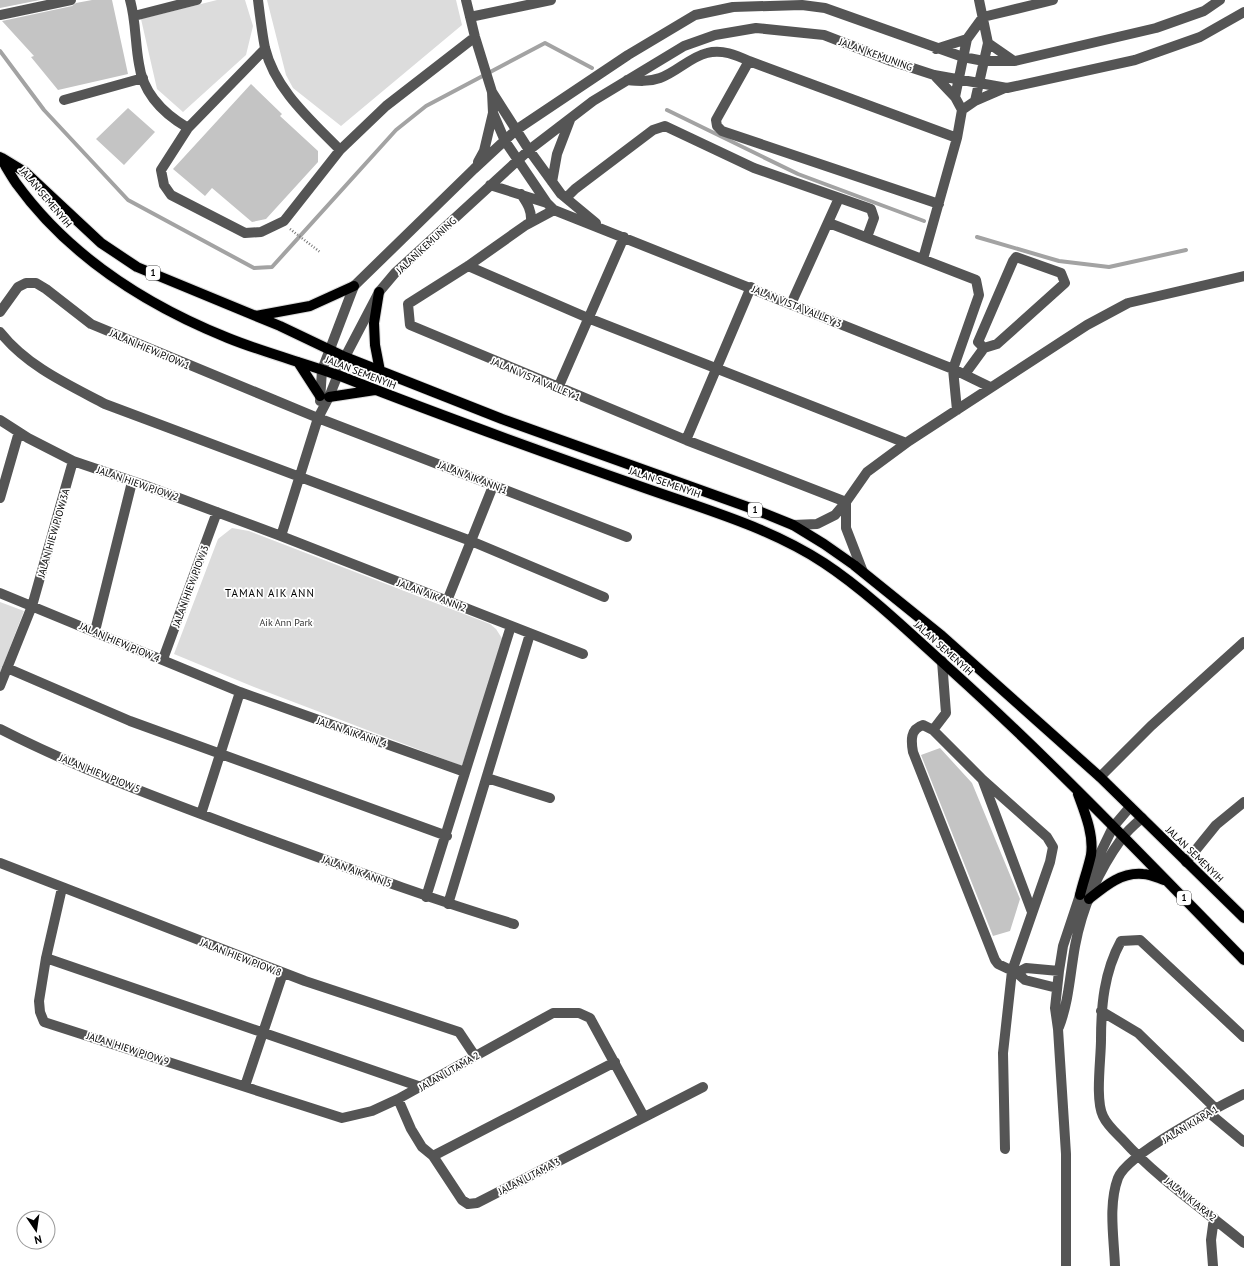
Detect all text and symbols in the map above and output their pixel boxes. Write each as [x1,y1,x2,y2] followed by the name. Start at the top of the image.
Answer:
[836,35,915,74] street label: JALAN KEMUNING
[16,164,75,230] street label: JALAN SEMENYIH
[393,214,459,277] street label: JALAN KEMUNING
[146,266,160,280] road number: 1
[749,282,844,330] street label: JALAN VISTA VALLEY 3
[107,326,192,372] street label: JALAN HIEW PIOW 1
[322,353,398,392] street label: JALAN SEMENYIH
[488,354,582,404] street label: JALAN VISTA VALLEY 1
[435,458,509,497] street label: JALAN AIK ANN 1
[94,463,181,504] street label: JALAN HIEW PIOW 2
[626,464,702,501] street label: JALAN SEMENYIH
[34,487,72,580] street label: JALAN HIEW PIOW 3A
[748,503,762,517] road number: 1
[169,543,211,630] street label: JALAN HIEW PIOW 3
[394,576,468,615] street label: JALAN AIK ANN 2
[225,586,315,600] district label: TAMAN AIK ANN
[259,616,313,629] park label: Aik Ann Park
[911,618,976,678] street label: JALAN SEMENYIH
[77,619,163,666] street label: JALAN HIEW PIOW 4
[314,714,389,751] street label: JALAN AIK ANN 4
[56,751,142,796] street label: JALAN HIEW PIOW 5
[1162,823,1226,885] street label: JALAN SEMENYIH
[319,852,393,890] street label: JALAN AIK ANN 5
[1177,891,1191,905] road number: 1
[197,936,283,979] street label: JALAN HIEW PIOW 8
[84,1029,171,1068] street label: JALAN HIEW PIOW 9
[416,1049,482,1095] street label: JALAN UTAMA 2
[1159,1103,1221,1147] street label: JALAN KIARA 1
[495,1155,562,1198] street label: JALAN UTAMA 3
[1161,1174,1219,1224] street label: JALAN KIARA 2
[16,1210,56,1250] north arrow
[33,1232,43,1247] text: N

